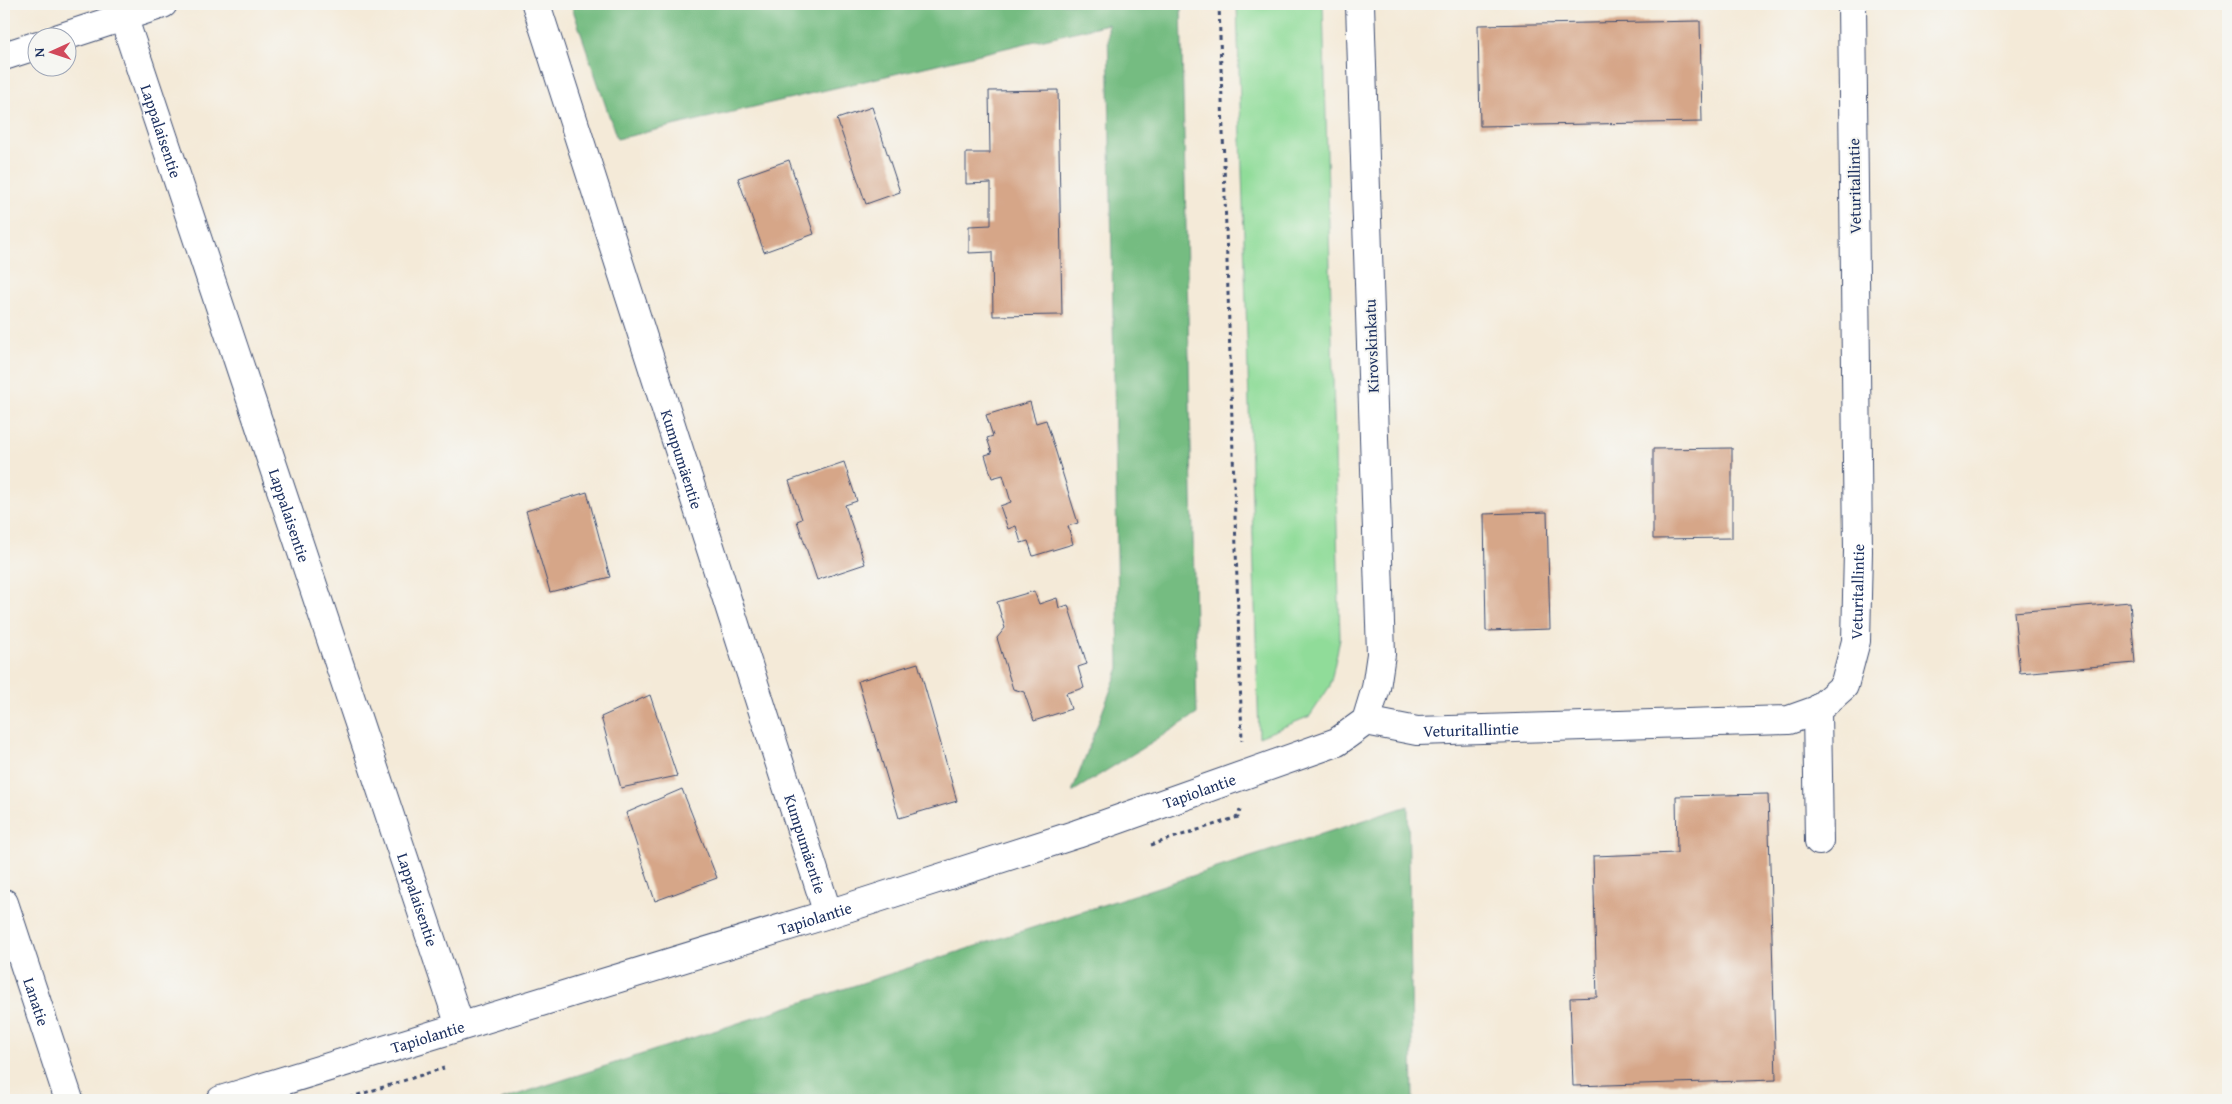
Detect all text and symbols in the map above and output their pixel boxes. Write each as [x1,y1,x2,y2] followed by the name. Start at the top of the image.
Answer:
[28,28,78,78] north arrow
[29,47,49,58] text: N
[135,81,188,181] street label: Lappalaisentie
[1841,138,1867,234] street label: Veturitallintie
[1357,298,1385,393] street label: Kirovskinkatu
[655,406,709,512] street label: Kumpumäentie
[263,465,316,565] street label: Lappalaisentie
[1844,544,1870,640] street label: Veturitallintie
[1423,716,1519,743] street label: Veturitallintie
[1159,767,1239,815] street label: Tapiolantie
[778,791,833,897] street label: Kumpumäentie
[391,850,445,949] street label: Lappalaisentie
[775,895,855,941] street label: Tapiolantie
[17,974,56,1029] street label: Lanatie
[388,1014,467,1059] street label: Tapiolantie

